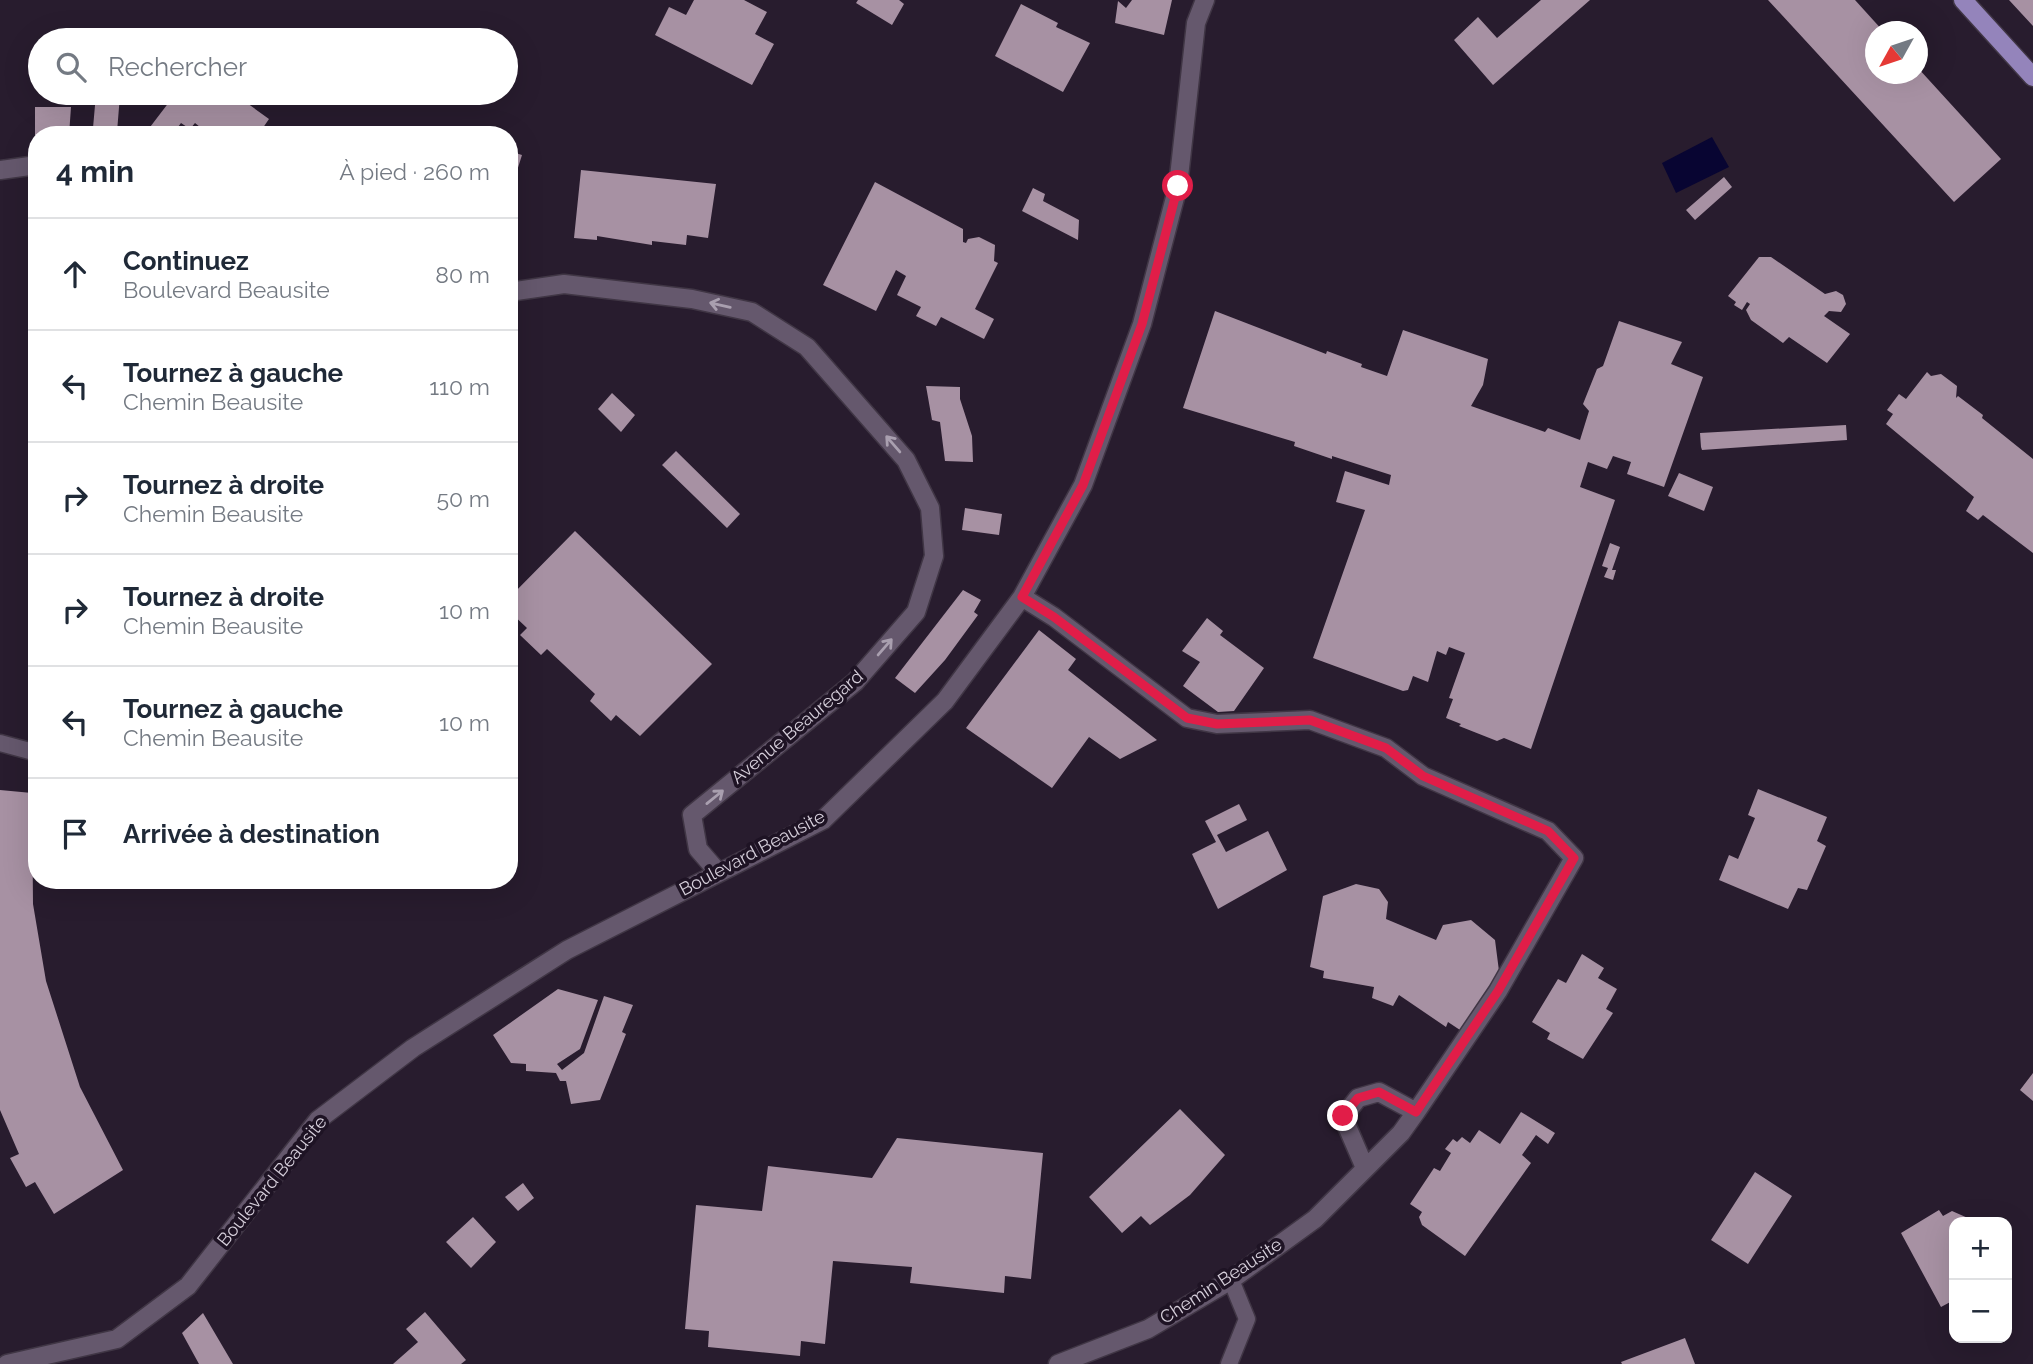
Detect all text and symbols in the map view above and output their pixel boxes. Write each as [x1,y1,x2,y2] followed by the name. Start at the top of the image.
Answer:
[1865,21,1928,84] north arrow
[28,28,518,105] search box
[52,48,90,86] icon: search
[108,52,247,82] text: Rechercher
[56,154,134,189] text: 4 min
[339,158,490,185] text: À pied · 260 m
[1162,170,1193,201] route start
[123,246,249,276] text: Continuez
[56,255,94,293] icon: ahead
[435,261,490,288] text: 80 m
[123,276,330,303] text: Boulevard Beausite
[709,298,732,311] one-way arrow
[123,358,343,388] text: Tournez à gauche
[56,367,94,405] icon: left
[429,373,490,400] text: 110 m
[123,388,303,415] text: Chemin Beausite
[885,436,901,454] one-way arrow
[123,470,324,500] text: Tournez à droite
[56,479,94,517] icon: right
[436,485,490,512] text: 50 m
[123,500,303,527] text: Chemin Beausite
[123,582,324,612] text: Tournez à droite
[56,591,94,629] icon: right
[439,597,490,624] text: 10 m
[123,612,303,639] text: Chemin Beausite
[877,638,893,656] one-way arrow
[726,665,867,788] street label: Avenue Beauregard
[123,694,343,724] text: Tournez à gauche
[56,703,94,741] icon: left
[439,709,490,736] text: 10 m
[123,724,303,751] text: Chemin Beausite
[706,789,724,804] one-way arrow
[675,805,828,900] street label: Boulevard Beausite
[56,815,94,853] icon: arrive
[123,819,380,849] text: Arrivée à destination
[1327,1100,1358,1131] route end
[213,1111,331,1250] street label: Boulevard Beausite
[1949,1217,2012,1343] map controls
[1949,1217,2012,1280] button: +
[1156,1233,1286,1328] street label: Chemin Beausite
[1949,1280,2012,1343] button: −

